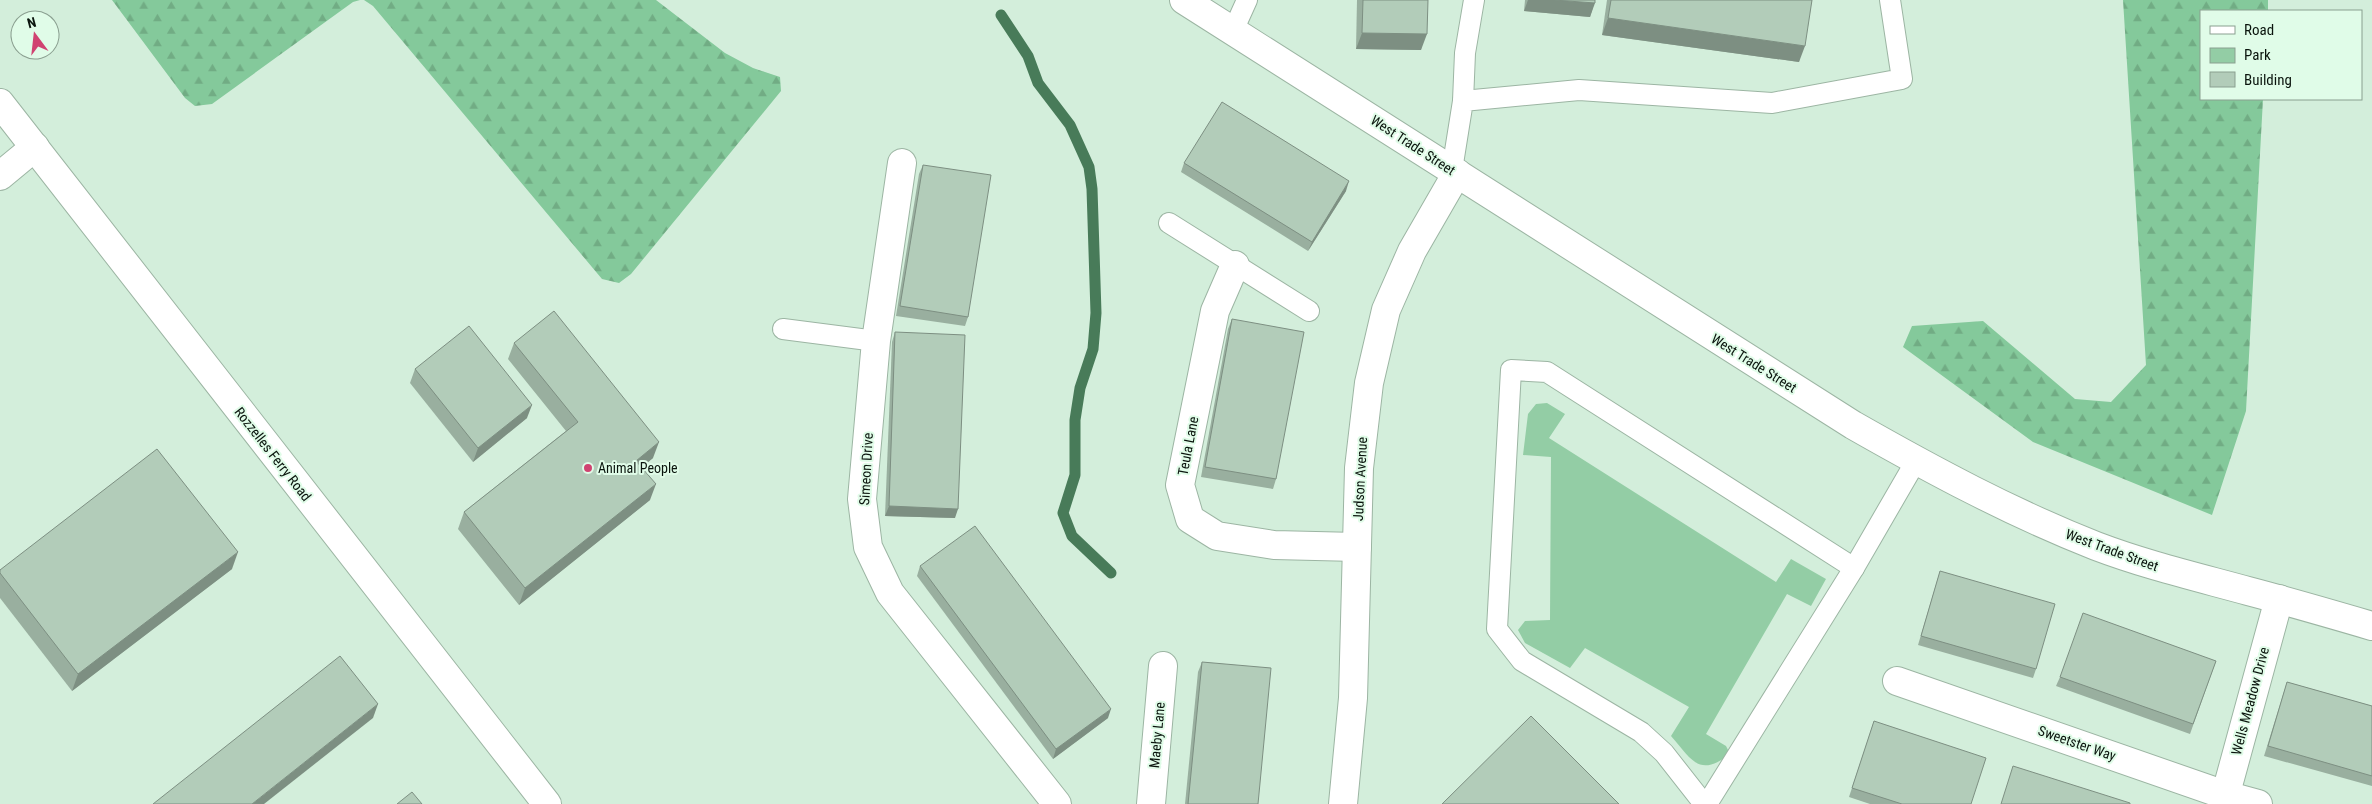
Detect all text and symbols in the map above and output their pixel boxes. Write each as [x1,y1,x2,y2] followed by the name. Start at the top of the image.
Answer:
[10,10,60,60] north arrow
[2200,10,2362,100] legend
[25,14,38,31] text: N
[2244,21,2274,39] text: Road
[2244,46,2271,64] text: Park
[2244,71,2292,89] text: Building
[1368,112,1458,178] street label: West Trade Street
[1708,330,1800,396] street label: West Trade Street
[231,404,315,504] street label: Rozzelles Ferry Road
[1174,415,1202,477] street label: Teula Lane
[856,432,876,506] street label: Simeon Drive
[1350,436,1370,521] street label: Judson Avenue
[598,460,678,476] place label: Animal People
[582,462,594,474] marker: Animal People
[2063,526,2161,574] street label: West Trade Street
[2228,645,2272,757] street label: Wells Meadow Drive
[1146,701,1168,769] street label: Maeby Lane
[2036,722,2118,764] street label: Sweetster Way

